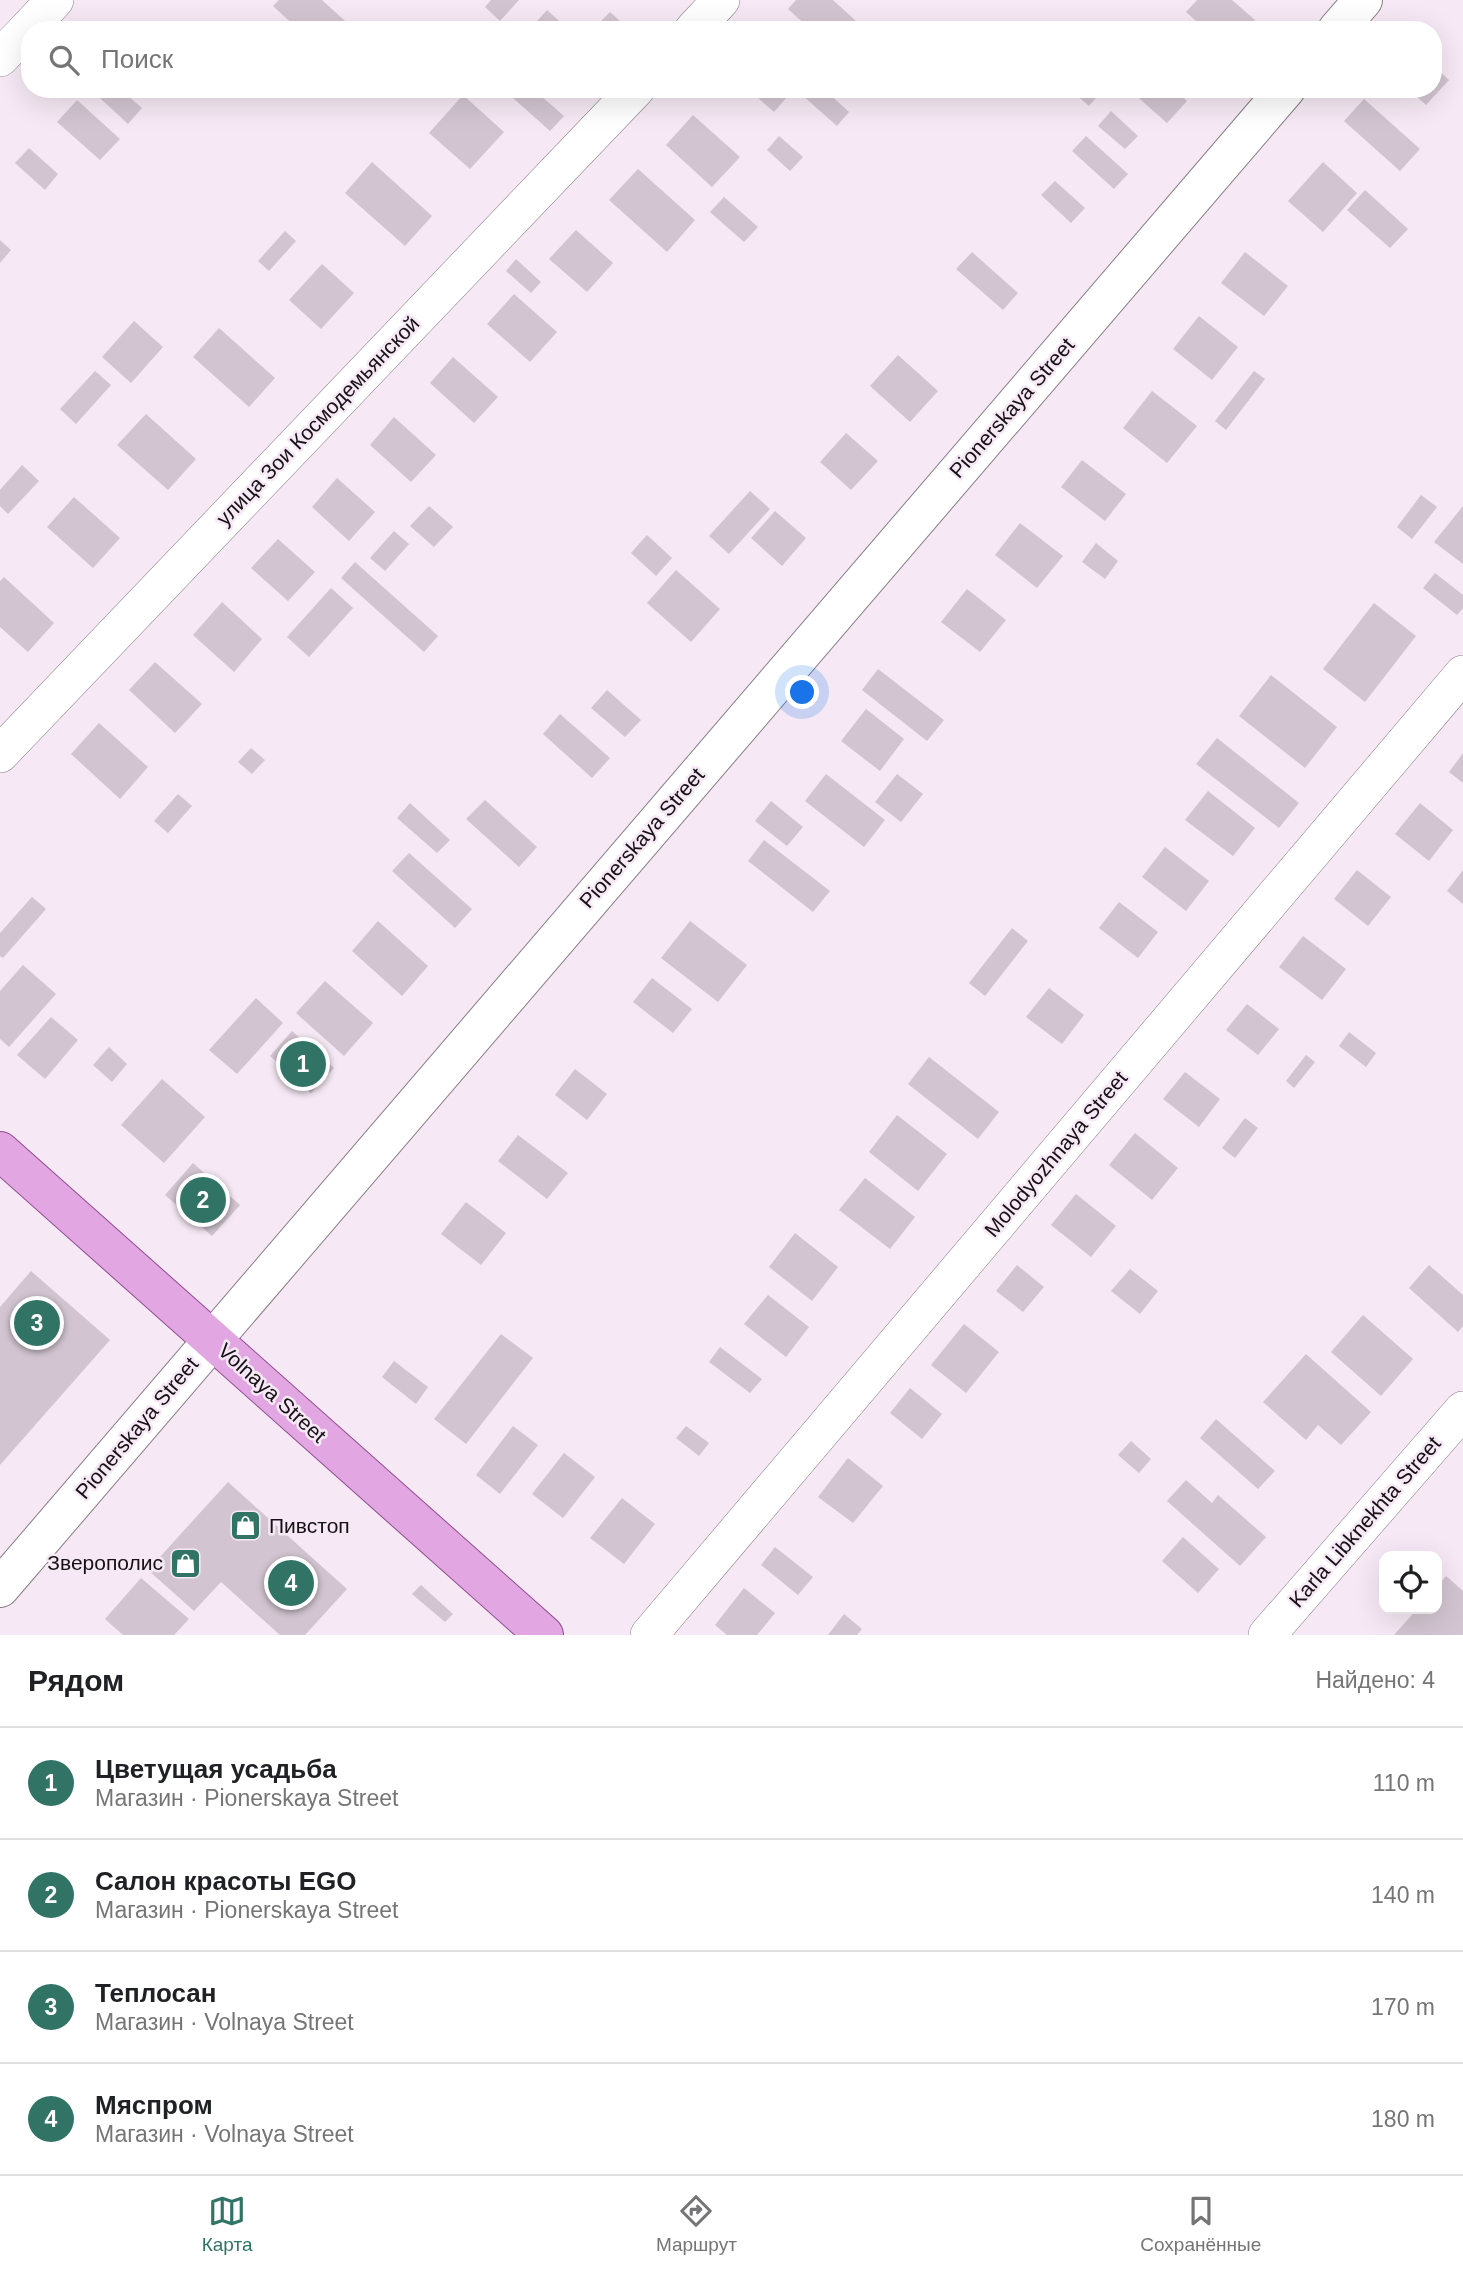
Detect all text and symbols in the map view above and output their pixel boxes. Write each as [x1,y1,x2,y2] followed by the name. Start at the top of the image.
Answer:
[21,21,1442,98] search box
[45,41,83,79] icon: search
[101,44,173,74] text: Поиск
[212,312,424,530] street label: улица Зои Космодемьянской
[945,333,1079,482] street label: Pionerskaya Street
[785,675,819,709] your location
[575,763,709,912] street label: Pionerskaya Street
[280,1038,326,1090] pin: 1
[980,1066,1132,1241] street label: Molodyozhnaya Street
[180,1174,226,1226] pin: 2
[14,1297,60,1349] pin: 3
[214,1338,331,1447] street label: Volnaya Street
[71,1352,203,1503] street label: Pionerskaya Street
[1284,1432,1445,1612] street label: Karla Libknekhta Street
[229,1509,263,1543] shop icon: Пивстоп
[269,1514,350,1537] place label: Пивстоп
[169,1546,203,1580] shop icon: Зверополис
[47,1551,163,1574] place label: Зверополис
[1379,1551,1442,1614] map controls
[1379,1551,1442,1614] button: locate
[268,1557,314,1609] pin: 4
[28,1664,124,1697] text: Рядом
[1315,1667,1435,1693] text: Найдено: 4
[95,1754,337,1784] text: Цветущая усадьба
[45,1770,57,1796] text: 1
[1373,1770,1435,1796] text: 110 m
[95,1785,398,1811] text: Магазин · Pionerskaya Street
[95,1866,357,1896] text: Салон красоты EGO
[45,1882,57,1908] text: 2
[1371,1882,1435,1908] text: 140 m
[95,1897,398,1923] text: Магазин · Pionerskaya Street
[95,1978,216,2008] text: Теплосан
[45,1994,57,2020] text: 3
[1371,1994,1435,2020] text: 170 m
[95,2009,354,2035] text: Магазин · Volnaya Street
[95,2090,213,2120] text: Мяспром
[45,2106,57,2132] text: 4
[1371,2106,1435,2132] text: 180 m
[95,2121,354,2147] text: Магазин · Volnaya Street
[202,2192,253,2256] tab: Карта
[656,2192,737,2256] tab: Маршрут
[1140,2192,1261,2256] tab: Сохранённые

